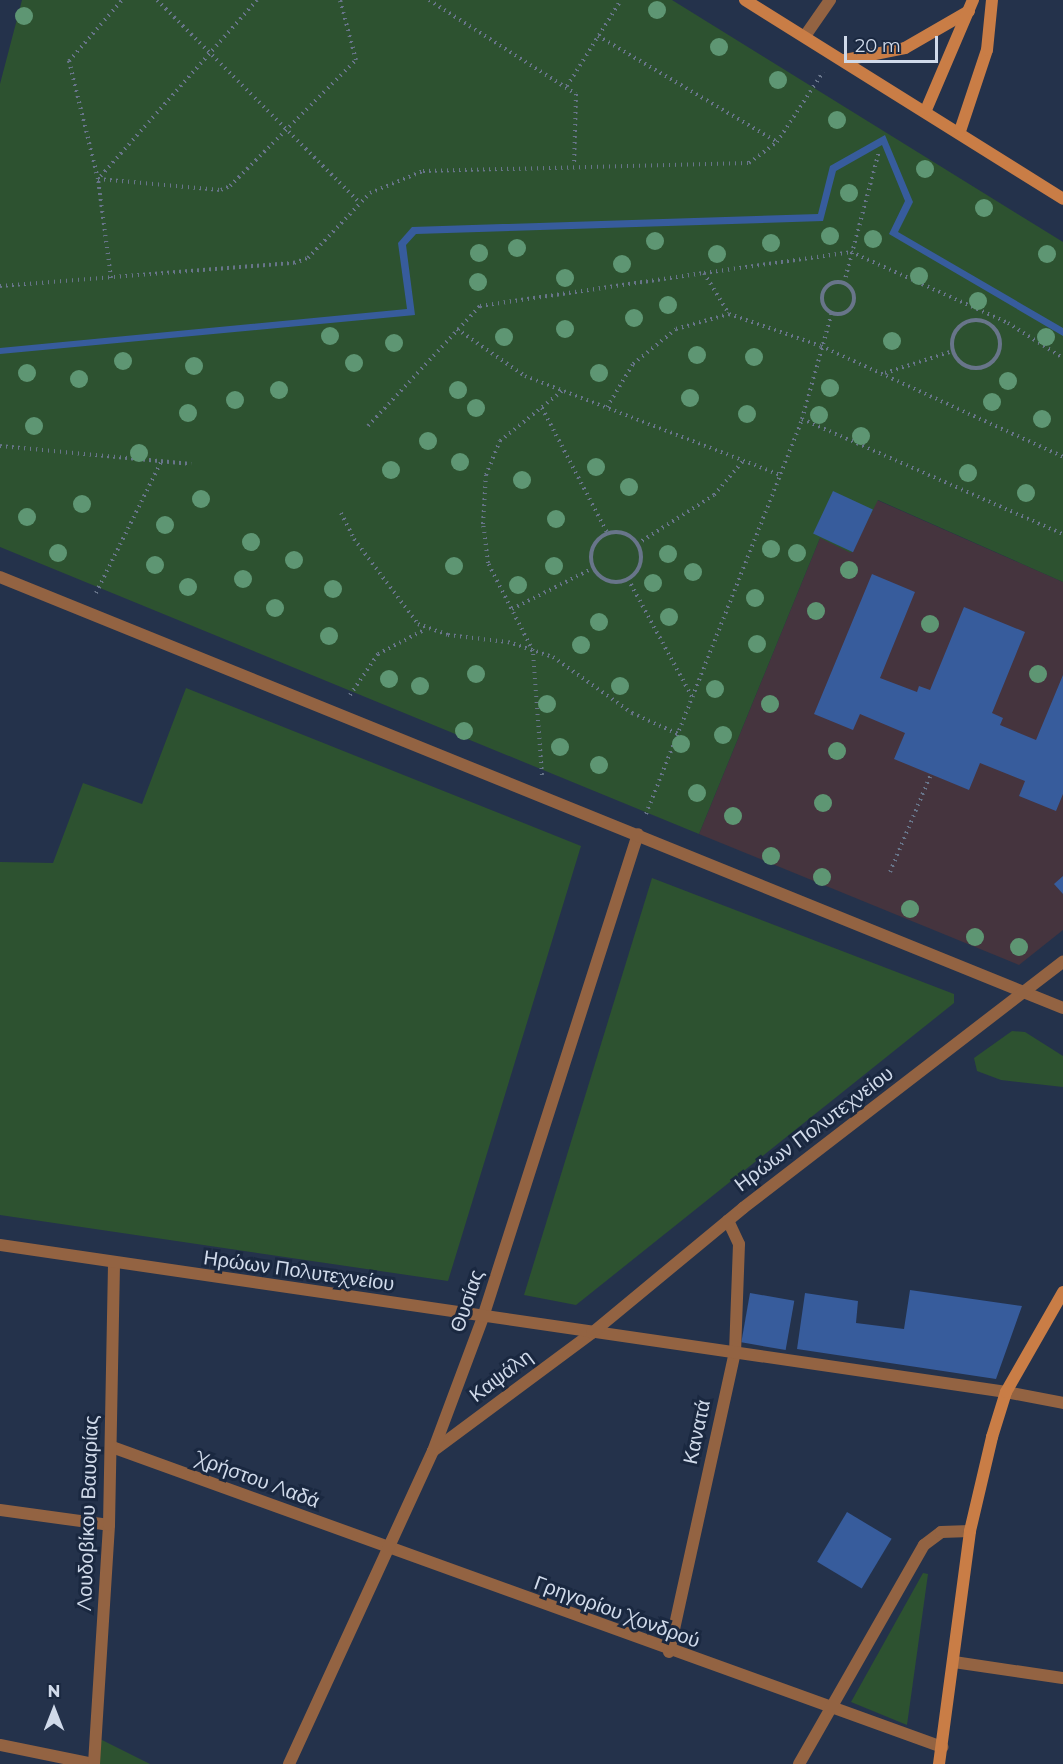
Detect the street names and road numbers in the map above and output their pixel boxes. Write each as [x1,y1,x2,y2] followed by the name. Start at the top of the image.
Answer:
[730,1061,898,1197] street label: Ηρώων Πολυτεχνείου
[202,1246,396,1296] street label: Ηρώων Πολυτεχνείου
[445,1267,489,1335] street label: Θυσίας
[465,1345,537,1407] street label: Καψάλη
[678,1398,716,1466] street label: Κανατά
[73,1415,103,1611] street label: Λουδοβίκου Βαυαρίας
[193,1447,323,1513] street label: Χρήστου Λαδά
[531,1571,703,1653] street label: Γρηγορίου Χονδρού

